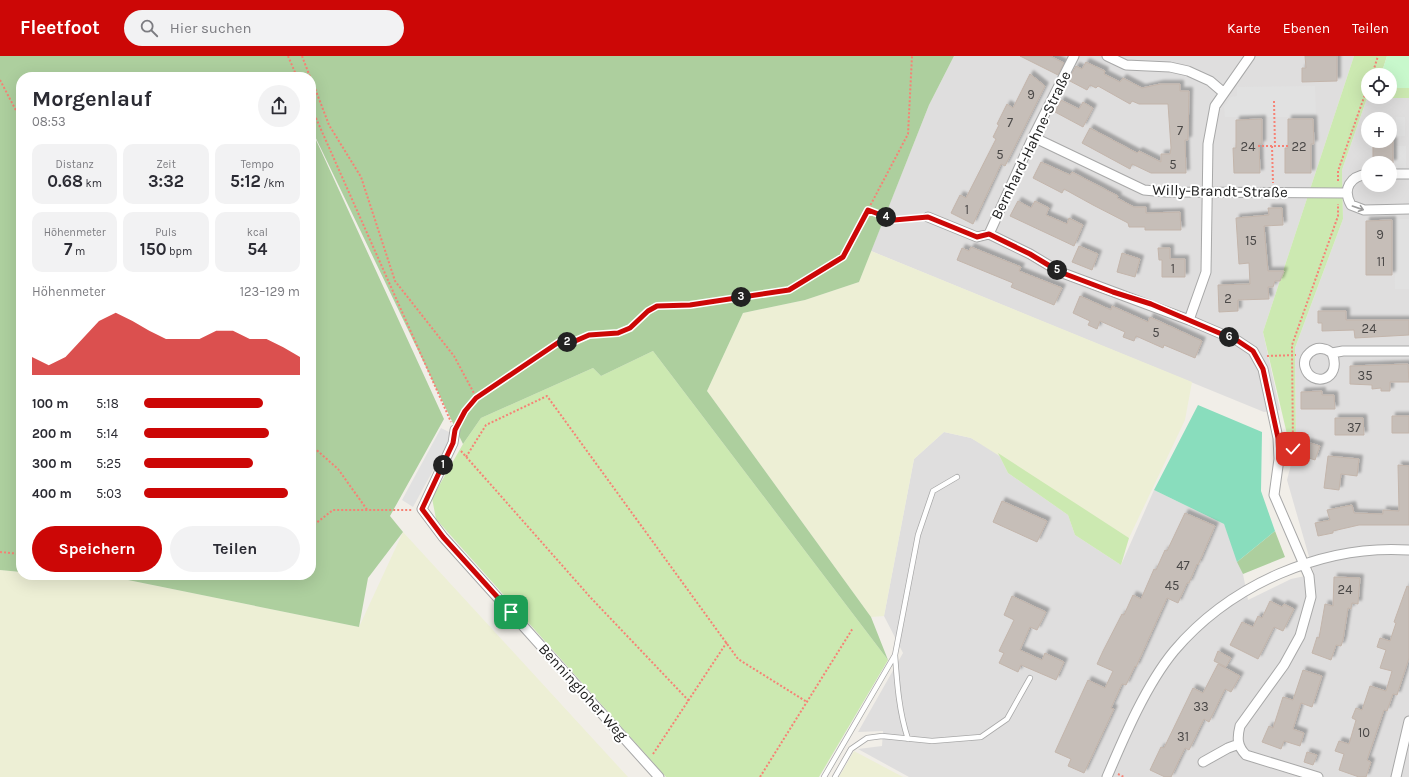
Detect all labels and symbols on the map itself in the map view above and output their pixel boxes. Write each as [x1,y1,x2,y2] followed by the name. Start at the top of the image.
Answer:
[987,68,1075,222] street label: Bernhard-Hahne-Straße
[1027,87,1035,102] house number: 9
[1007,115,1013,130] house number: 7
[1177,123,1183,138] house number: 7
[1241,139,1255,154] house number: 24
[1291,139,1307,154] house number: 22
[996,147,1004,162] house number: 5
[1169,157,1177,172] house number: 5
[1152,181,1288,201] street label: Willy-Brandt-Straße
[965,202,969,217] house number: 1
[1352,204,1364,212] one-way arrow
[876,207,896,227] pin: 4
[1376,227,1384,242] house number: 9
[1245,233,1257,248] house number: 15
[1377,254,1385,269] house number: 11
[1047,260,1067,280] pin: 5
[1171,261,1175,276] house number: 1
[731,287,751,307] pin: 3
[1224,291,1232,306] house number: 2
[1362,321,1376,336] house number: 24
[1152,325,1160,340] house number: 5
[1219,327,1239,347] pin: 6
[557,332,577,352] pin: 2
[1357,368,1373,383] house number: 35
[1347,420,1361,435] house number: 37
[1276,432,1310,466] pin
[433,455,453,475] pin: 1
[1176,558,1190,573] house number: 47
[1165,578,1179,593] house number: 45
[1338,582,1352,597] house number: 24
[494,595,528,629] pin
[535,640,632,745] street label: Benningloher Weg
[1193,699,1209,714] house number: 33
[1358,725,1370,740] house number: 10
[1177,729,1189,744] house number: 31

